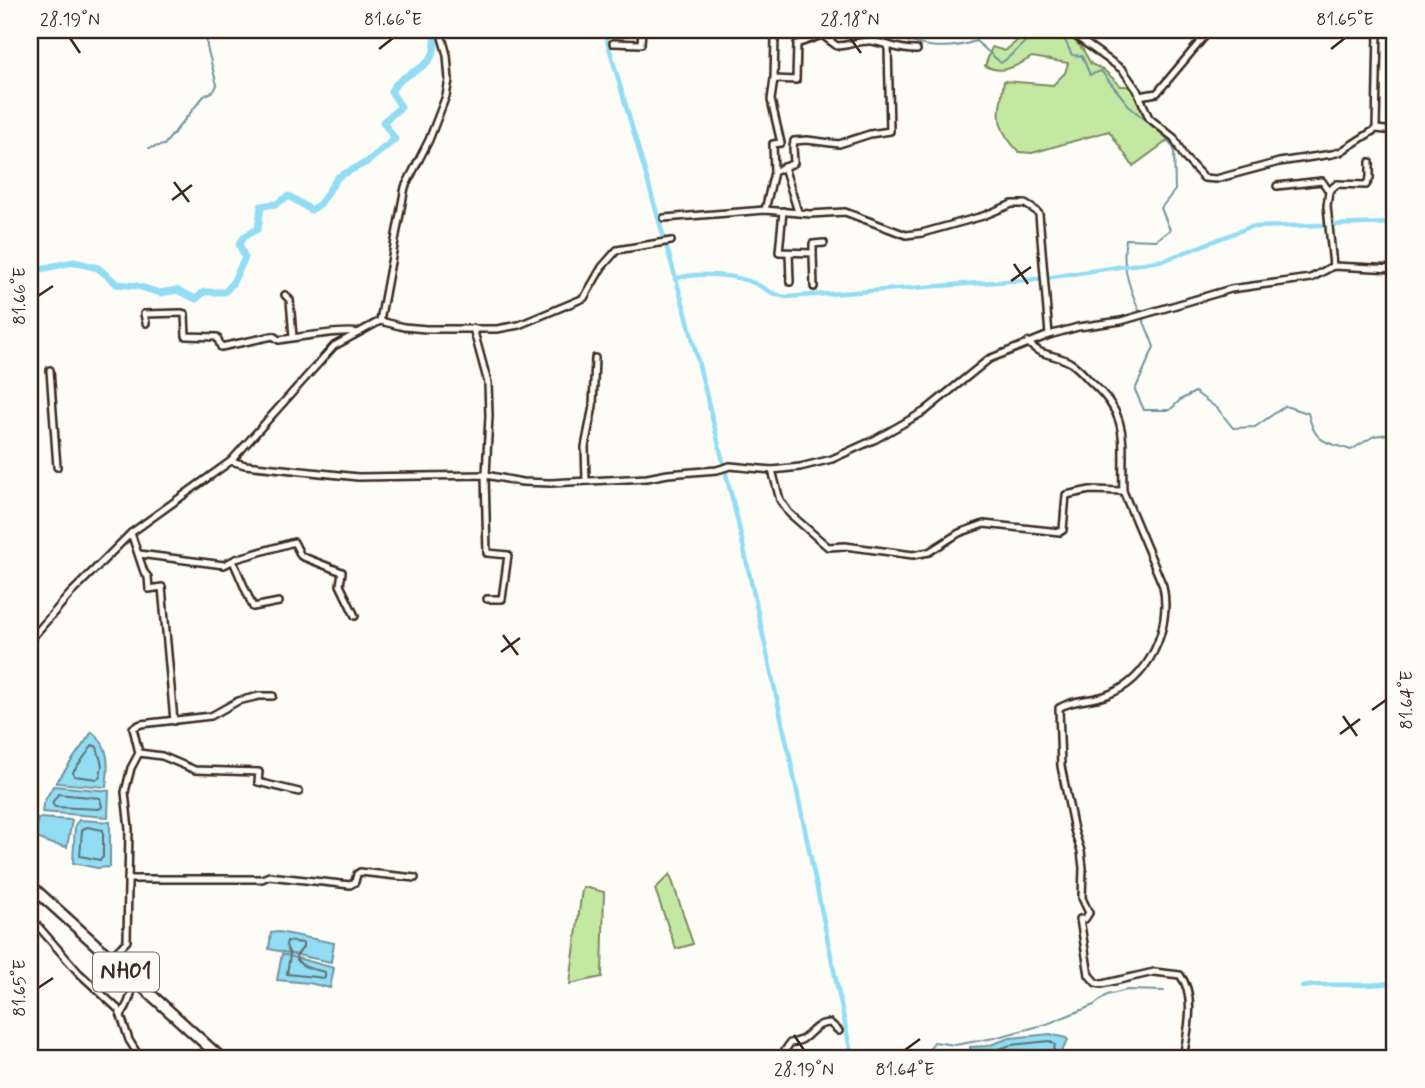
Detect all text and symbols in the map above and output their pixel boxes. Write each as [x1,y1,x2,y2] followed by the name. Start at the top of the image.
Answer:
[40,8,100,32] text: 28.19°N
[364,8,422,32] text: 81.66°E
[821,8,879,32] text: 28.18°N
[1316,8,1374,32] text: 81.65°E
[8,267,32,325] text: 81.66°E
[1395,671,1419,729] text: 81.64°E
[93,953,159,992] road number: NH01
[8,959,32,1017] text: 81.65°E
[774,1058,834,1082] text: 28.19°N
[876,1058,934,1082] text: 81.64°E

